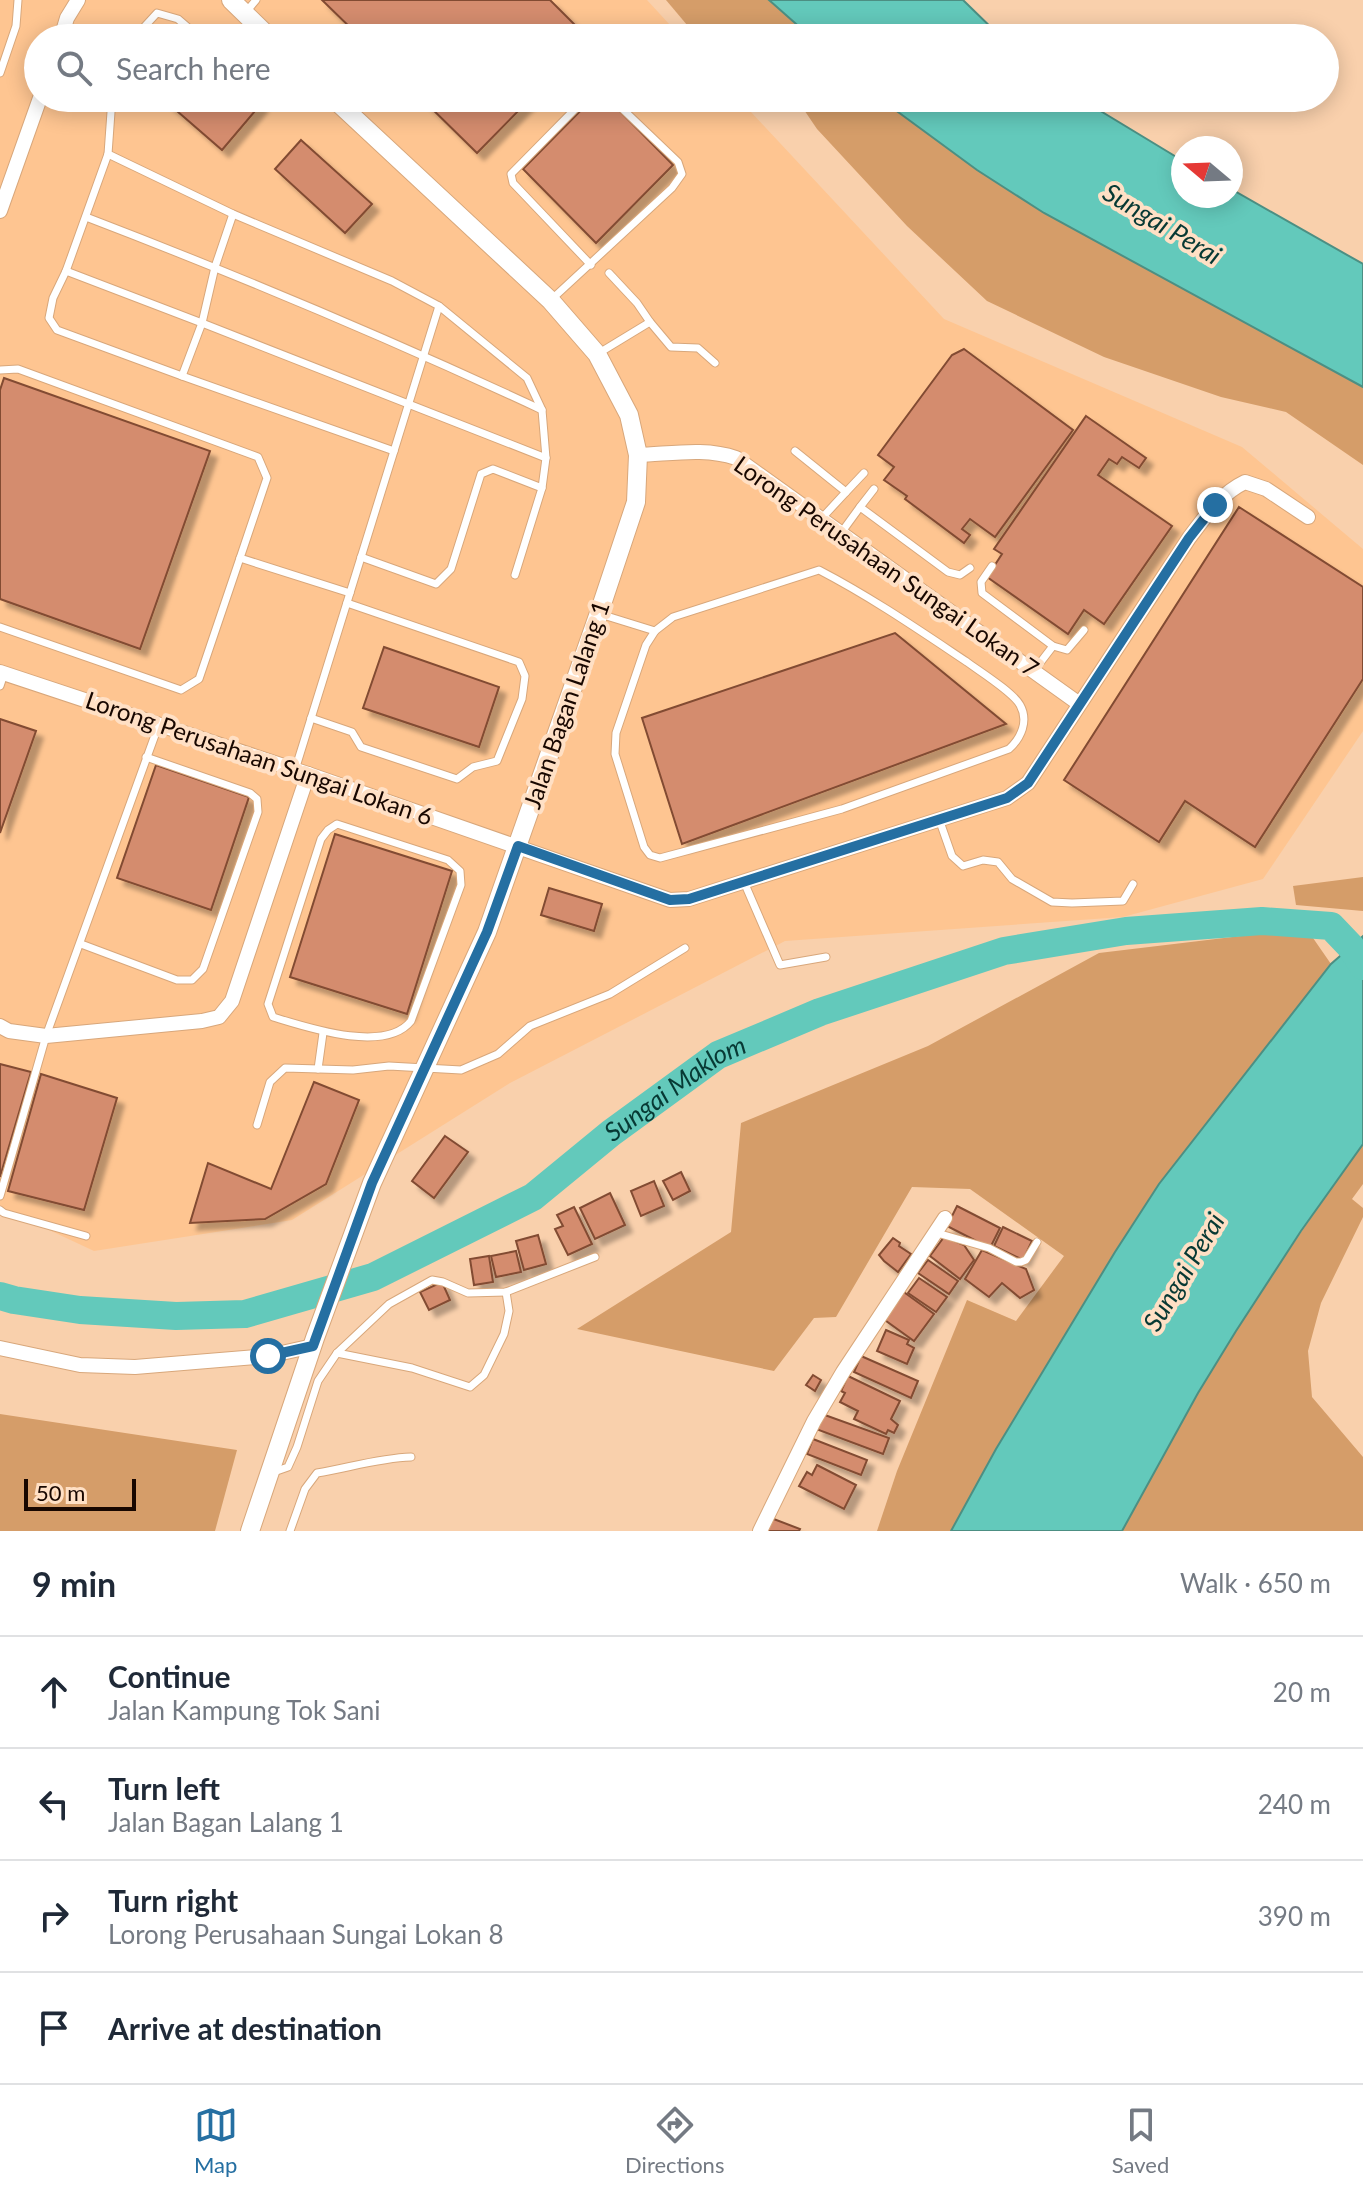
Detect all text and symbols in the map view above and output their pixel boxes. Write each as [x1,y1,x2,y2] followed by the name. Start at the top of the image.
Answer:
[24,24,1339,112] search box
[52,46,96,90] icon: search
[116,50,271,86] text: Search here
[1171,136,1243,208] north arrow
[1098,175,1227,271] water label: Sungai Perai
[729,449,1045,682] street label: Lorong Perusahaan Sungai Lokan 7
[1197,487,1233,523] route end
[516,597,615,812] street label: Jalan Bagan Lalang 1
[82,684,437,831] street label: Lorong Perusahaan Sungai Lokan 6
[597,1028,750,1148] water label: Sungai Maklom
[1135,1207,1231,1336] water label: Sungai Perai
[250,1338,286,1374] route start
[24,1475,136,1511] scale bar
[36,1479,85,1506] text: 50 m
[32,1563,116,1604] text: 9 min
[1180,1567,1331,1599] text: Walk · 650 m
[108,1658,231,1694] text: Continue
[32,1670,76,1714] icon: ahead
[1273,1676,1331,1708] text: 20 m
[108,1694,380,1726] text: Jalan Kampung Tok Sani
[108,1770,220,1806] text: Turn left
[32,1782,76,1826] icon: left
[1258,1788,1331,1820] text: 240 m
[108,1806,344,1838] text: Jalan Bagan Lalang 1
[108,1882,238,1918] text: Turn right
[32,1894,76,1938] icon: right
[1258,1900,1331,1932] text: 390 m
[108,1918,504,1950] text: Lorong Perusahaan Sungai Lokan 8
[32,2006,76,2050] icon: arrive
[108,2010,382,2046] text: Arrive at destination
[194,2103,238,2178] tab: Map
[625,2103,724,2178] tab: Directions
[1112,2103,1169,2178] tab: Saved

